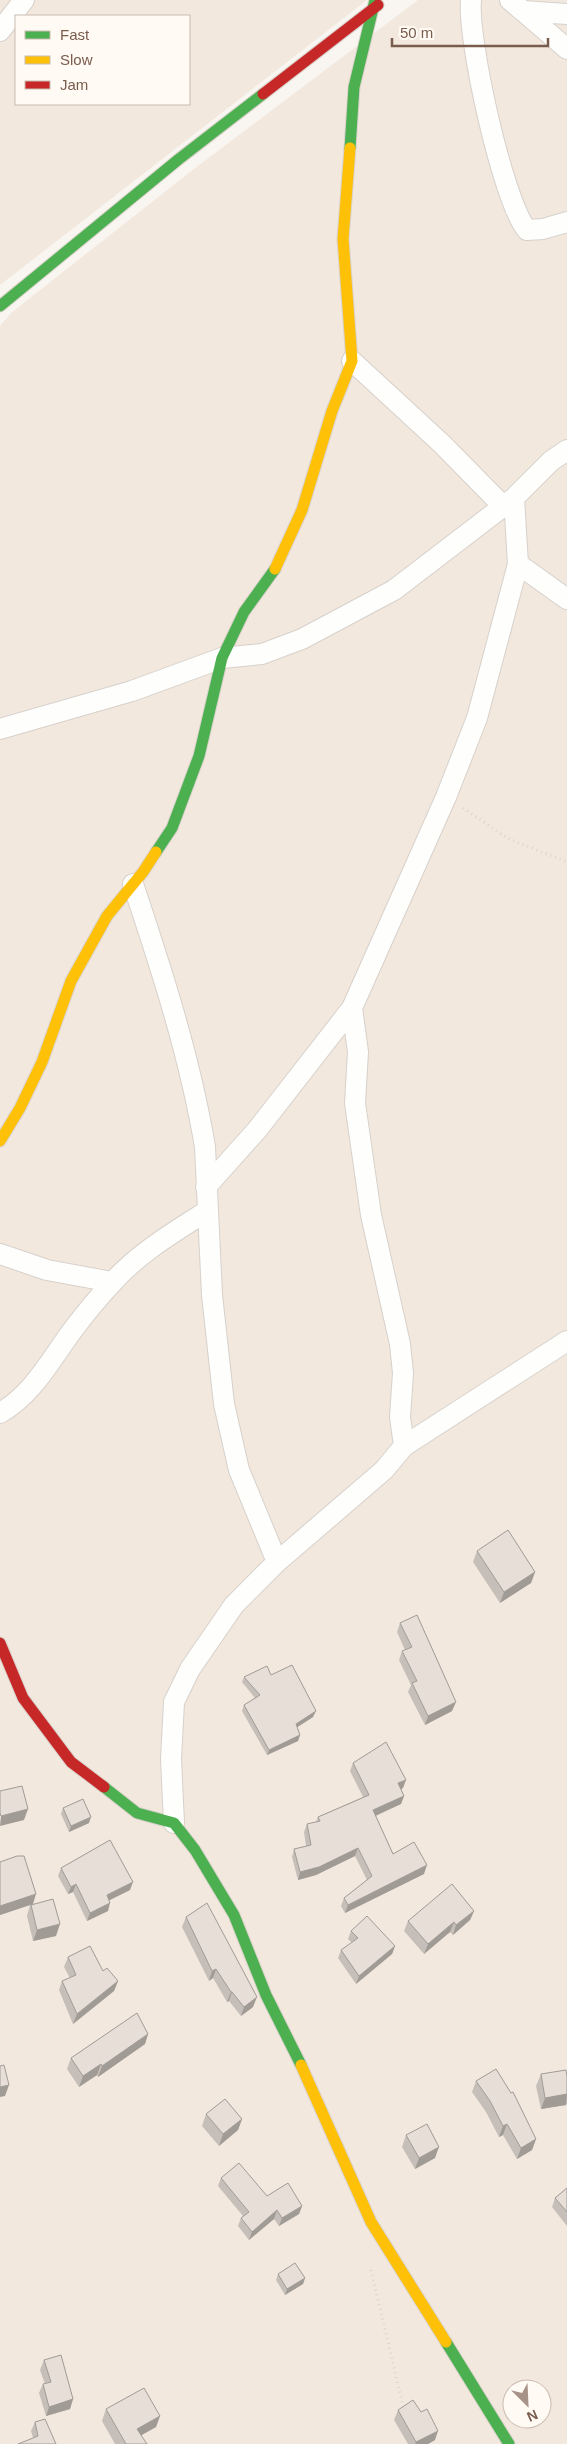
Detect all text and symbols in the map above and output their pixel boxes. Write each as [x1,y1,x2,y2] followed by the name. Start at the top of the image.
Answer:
[15,15,190,105] legend
[392,15,548,47] scale bar
[400,24,433,41] text: 50 m
[60,26,90,43] text: Fast
[60,51,93,68] text: Slow
[60,76,88,93] text: Jam
[502,2379,552,2429] north arrow
[524,2407,540,2425] text: N

